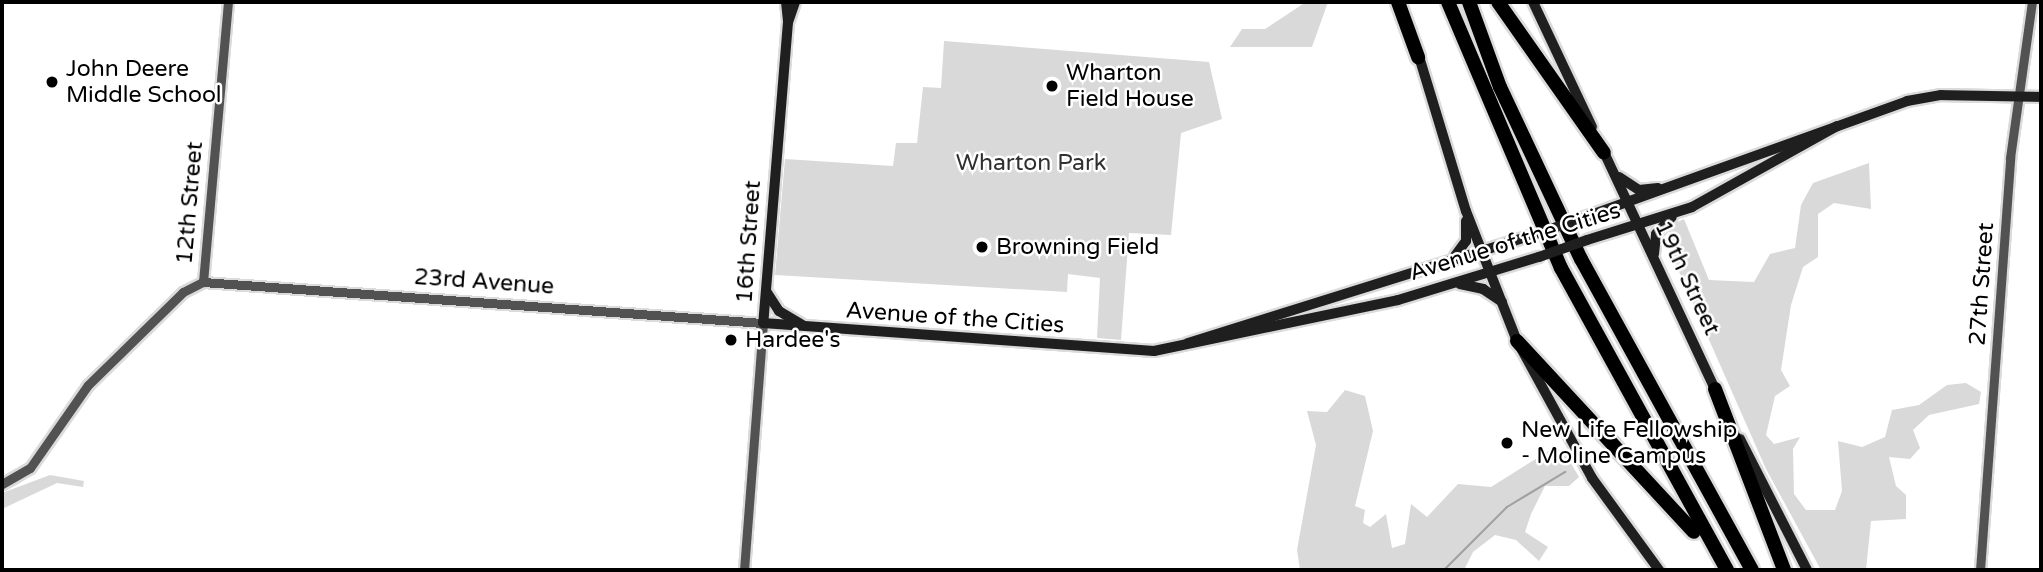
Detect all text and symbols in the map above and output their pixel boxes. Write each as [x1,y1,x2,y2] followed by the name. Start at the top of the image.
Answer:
[66,55,222,109] place label: John Deere Middle School
[1066,59,1194,113] place label: Wharton Field House
[44,74,60,90] marker: John Deere Middle School
[1044,78,1060,94] marker: Wharton Field House
[171,140,209,266] street label: 12th Street
[956,149,1106,177] park label: Wharton Park
[731,179,767,305] street label: 16th Street
[1406,197,1624,287] street label: Avenue of the Cities
[1648,216,1726,340] street label: 19th Street
[1964,221,2000,347] street label: 27th Street
[996,233,1159,261] place label: Browning Field
[974,239,990,255] marker: Browning Field
[413,263,555,301] street label: 23rd Avenue
[845,297,1065,339] street label: Avenue of the Cities
[745,326,840,354] place label: Hardee's
[723,332,739,348] marker: Hardee's
[1521,416,1737,470] place label: New Life Fellowship - Moline Campus
[1499,435,1515,451] marker: New Life Fellowship - Moline Campus

